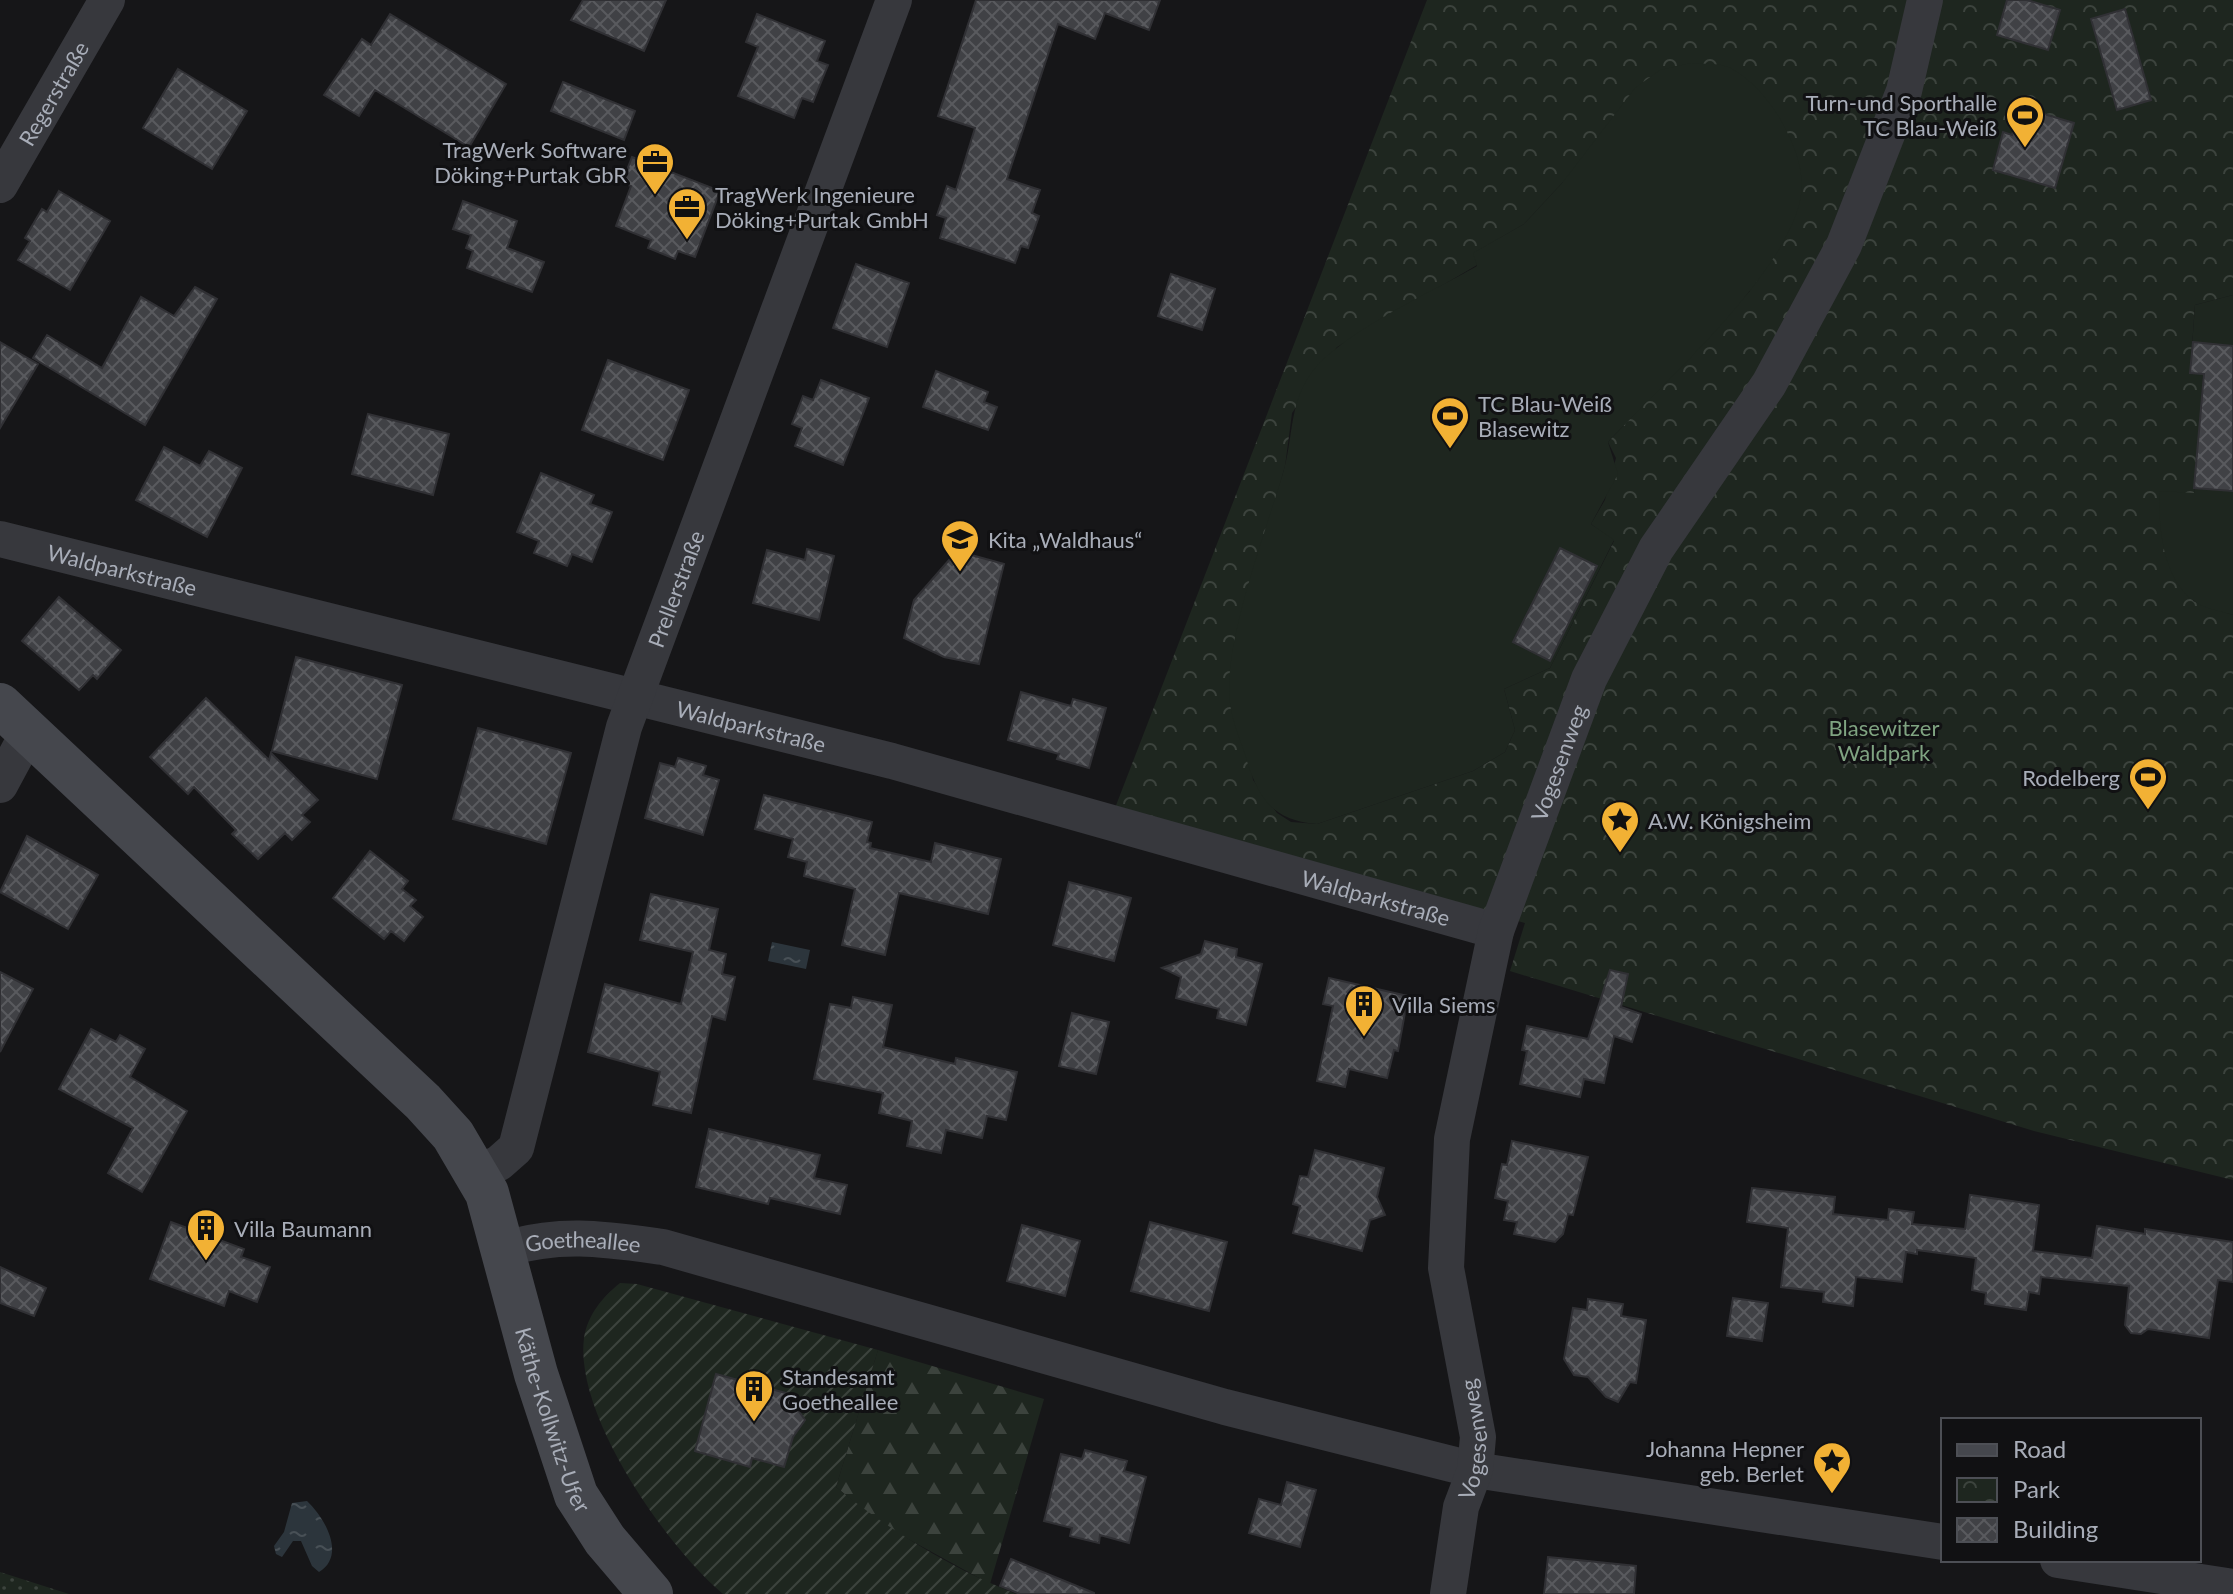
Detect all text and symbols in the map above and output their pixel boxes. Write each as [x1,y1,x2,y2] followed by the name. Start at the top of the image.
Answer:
[12,36,94,150] street label: Regerstraße
[1805,89,1997,141] place label: Turn-und Sporthalle TC Blau-Weiß
[2004,94,2046,149] sports icon: Turn-und Sporthalle TC Blau-Weiß
[434,136,627,188] place label: TragWerk Software Döking+Purtak GbR
[634,141,676,196] office icon: TragWerk Software Döking+Purtak GbR
[715,181,929,233] place label: TragWerk Ingenieure Döking+Purtak GmbH
[666,186,708,241] office icon: TragWerk Ingenieure Döking+Purtak GmbH
[1478,390,1612,442] place label: TC Blau-Weiß Blasewitz
[1429,395,1471,450] sports icon: TC Blau-Weiß Blasewitz
[939,518,981,573] school or university icon: Kita „Waldhaus“
[988,526,1142,553] place label: Kita „Waldhaus“
[641,527,709,651] street label: Prellerstraße
[45,538,200,601] street label: Waldparkstraße
[674,694,829,758] street label: Waldparkstraße
[1524,701,1592,824] street label: Vogesenweg
[1829,714,1939,766] park label: Blasewitzer Waldpark
[2127,756,2169,811] sports icon: Rodelberg
[2022,764,2120,791] place label: Rodelberg
[1599,799,1641,854] place icon: A.W. Königsheim
[1648,807,1811,834] place label: A.W. Königsheim
[1299,863,1453,931] street label: Waldparkstraße
[1343,983,1385,1038] building icon: Villa Siems
[1392,991,1495,1018] place label: Villa Siems
[185,1207,227,1262] building icon: Villa Baumann
[234,1215,372,1242] place label: Villa Baumann
[523,1225,643,1257] street label: Goetheallee
[510,1324,597,1517] street label: Käthe-Kollwitz-Ufer
[782,1363,898,1415] place label: Standesamt Goetheallee
[733,1368,775,1423] building icon: Standesamt Goetheallee
[1452,1377,1492,1503] street label: Vogesenweg
[1941,1418,2201,1562] legend
[2013,1434,2066,1463] text: Road
[1646,1435,1804,1487] place label: Johanna Hepner geb. Berlet
[1811,1440,1853,1495] place icon: Johanna Hepner geb. Berlet
[2013,1474,2061,1503] text: Park
[2013,1514,2098,1543] text: Building

